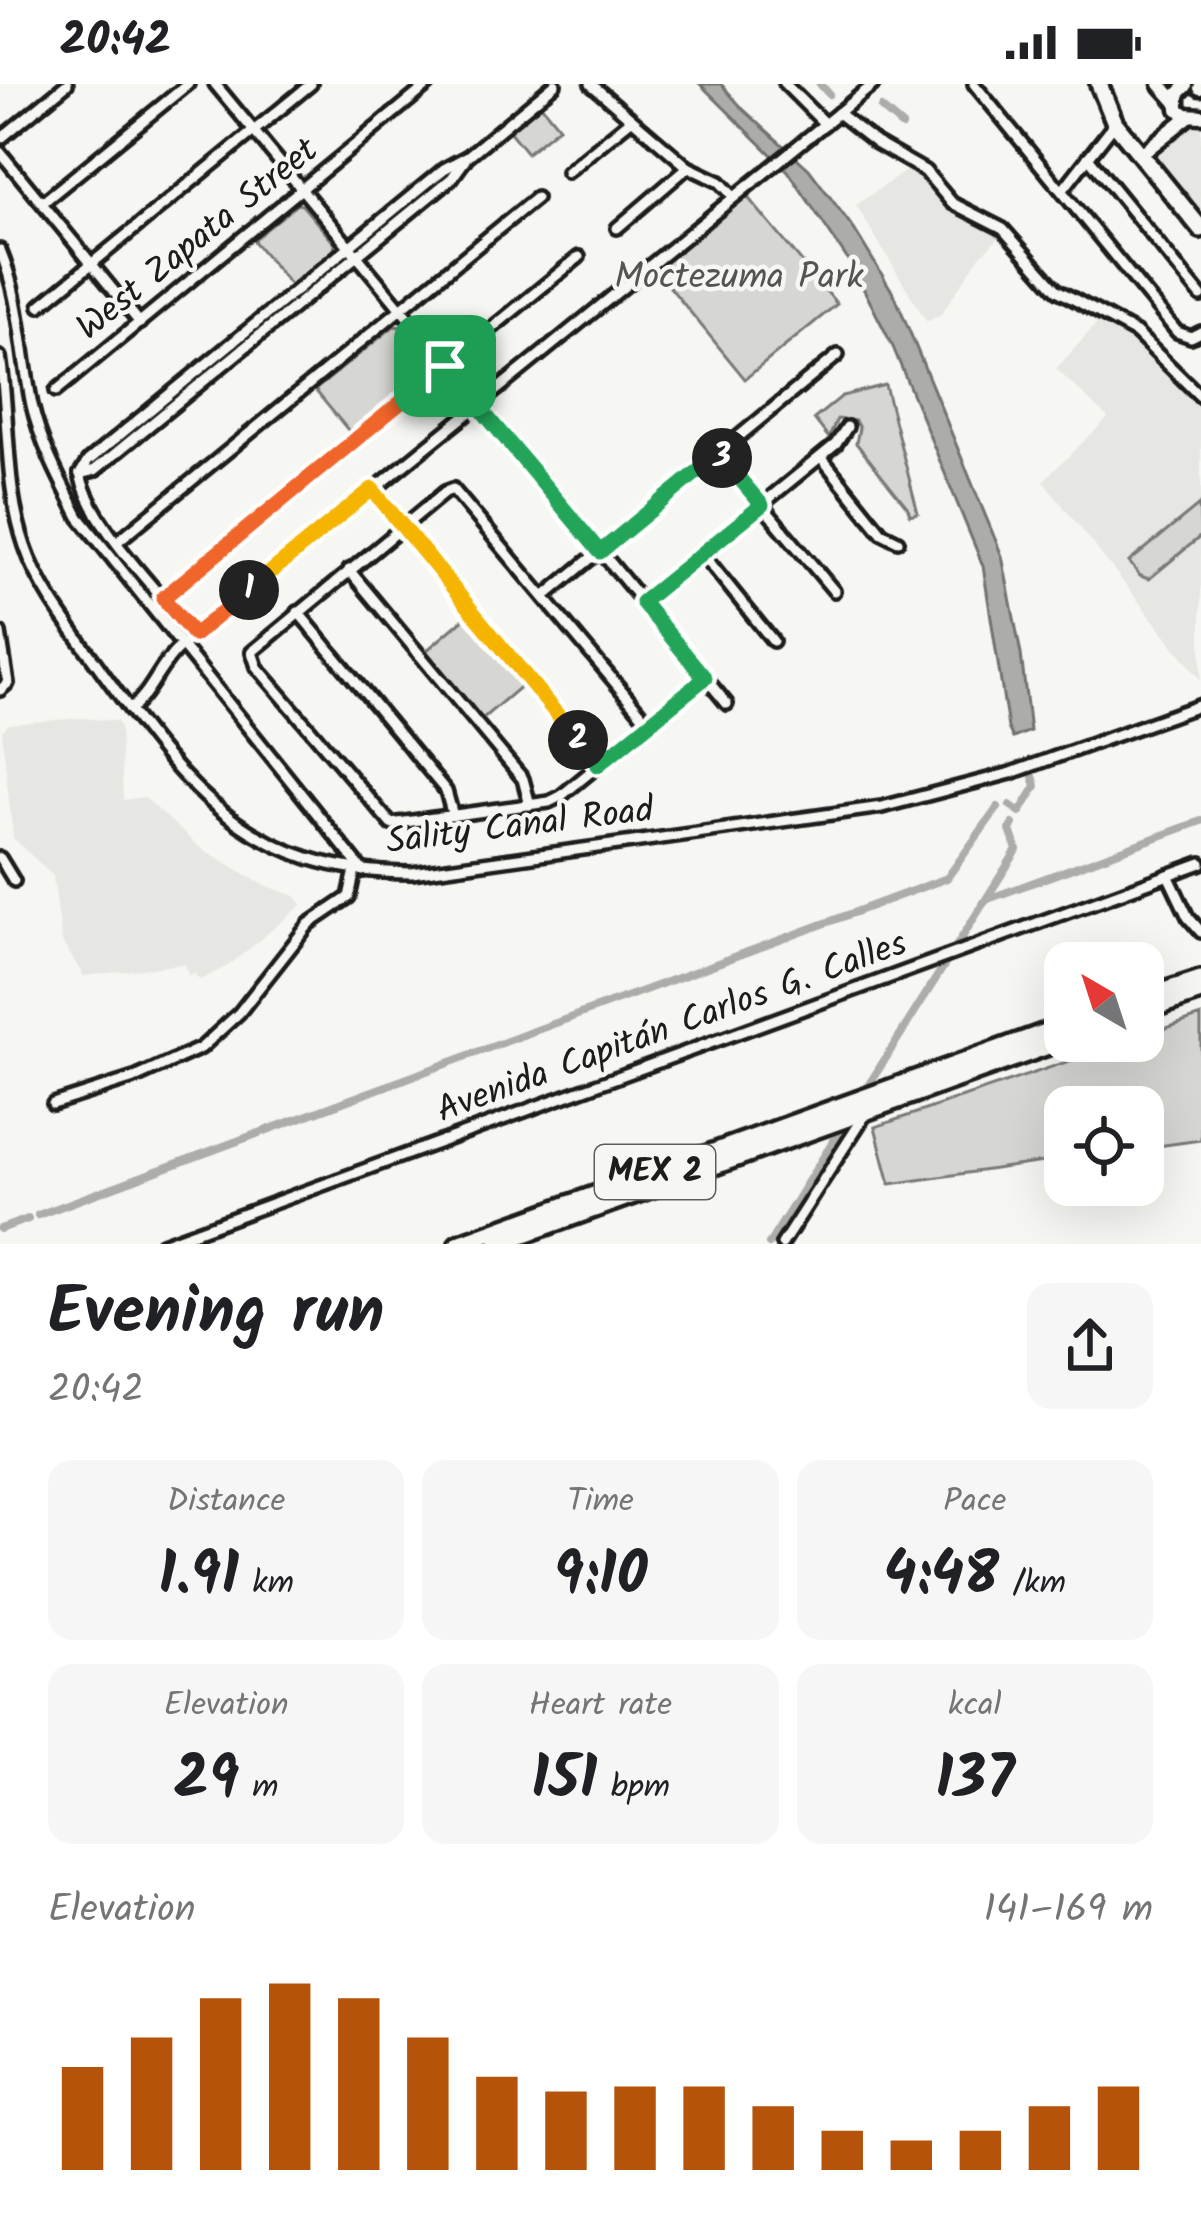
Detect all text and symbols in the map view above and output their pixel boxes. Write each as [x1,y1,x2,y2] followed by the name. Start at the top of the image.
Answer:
[60,6,171,78] text: 20:42
[64,123,333,356] street label: West Zapata Street
[614,250,865,307] park label: Moctezuma Park
[394,315,496,417] pin
[412,333,478,399] icon: arrive
[692,428,752,488] pin: 3
[713,431,731,484] text: 3
[219,560,279,620] pin: 1
[244,563,254,616] text: 1
[548,710,608,770] pin: 2
[568,713,588,766] text: 2
[383,782,658,872] street label: Sality Canal Road
[429,916,915,1140] street label: Avenida Capitán Carlos G. Calles
[1044,942,1164,1062] north arrow
[1044,942,1164,1206] map controls
[1044,1086,1164,1206] button: locate
[595,1145,715,1199] road number: MEX 2
[48,1262,384,1367] text: Evening run
[1027,1283,1153,1409] button: share
[48,1360,144,1422] text: 20:42
[167,1476,285,1529] text: Distance
[567,1476,634,1529] text: Time
[943,1476,1006,1529] text: Pace
[158,1529,239,1625] text: 1.91
[553,1529,648,1625] text: 9:10
[884,1529,999,1625] text: 4:48
[239,1558,294,1611] text: km
[999,1558,1066,1611] text: /km
[164,1680,289,1733] text: Elevation
[529,1680,672,1733] text: Heart rate
[948,1680,1002,1733] text: kcal
[174,1733,239,1829] text: 29
[531,1733,597,1829] text: 151
[935,1733,1014,1829] text: 137
[239,1762,279,1815] text: m
[597,1762,670,1815] text: bpm
[48,1880,196,1942] text: Elevation
[984,1880,1153,1942] text: 141–169 m

